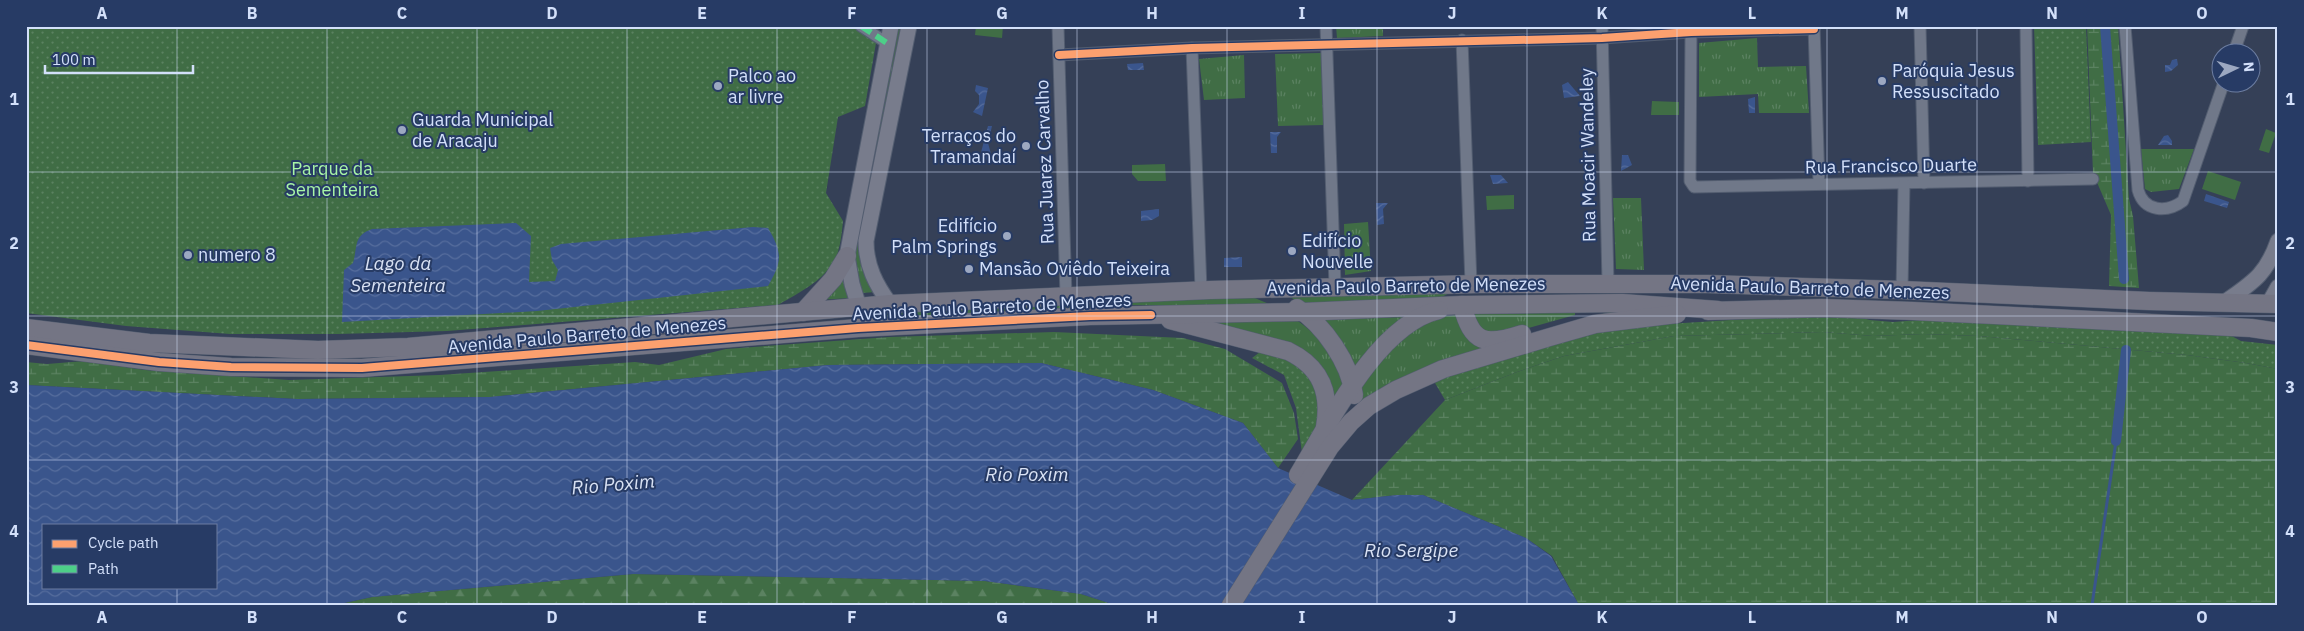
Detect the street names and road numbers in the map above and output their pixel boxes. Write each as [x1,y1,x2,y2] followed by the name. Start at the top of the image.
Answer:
[1574,68,1601,242] street label: Rua Moacir Wandeley
[1030,79,1059,245] street label: Rua Juarez Carvalho
[1805,152,1977,178] street label: Rua Francisco Duarte
[1670,271,1950,304] street label: Avenida Paulo Barreto de Menezes
[1266,272,1546,299] street label: Avenida Paulo Barreto de Menezes
[852,288,1132,325] street label: Avenida Paulo Barreto de Menezes
[447,311,727,358] street label: Avenida Paulo Barreto de Menezes

